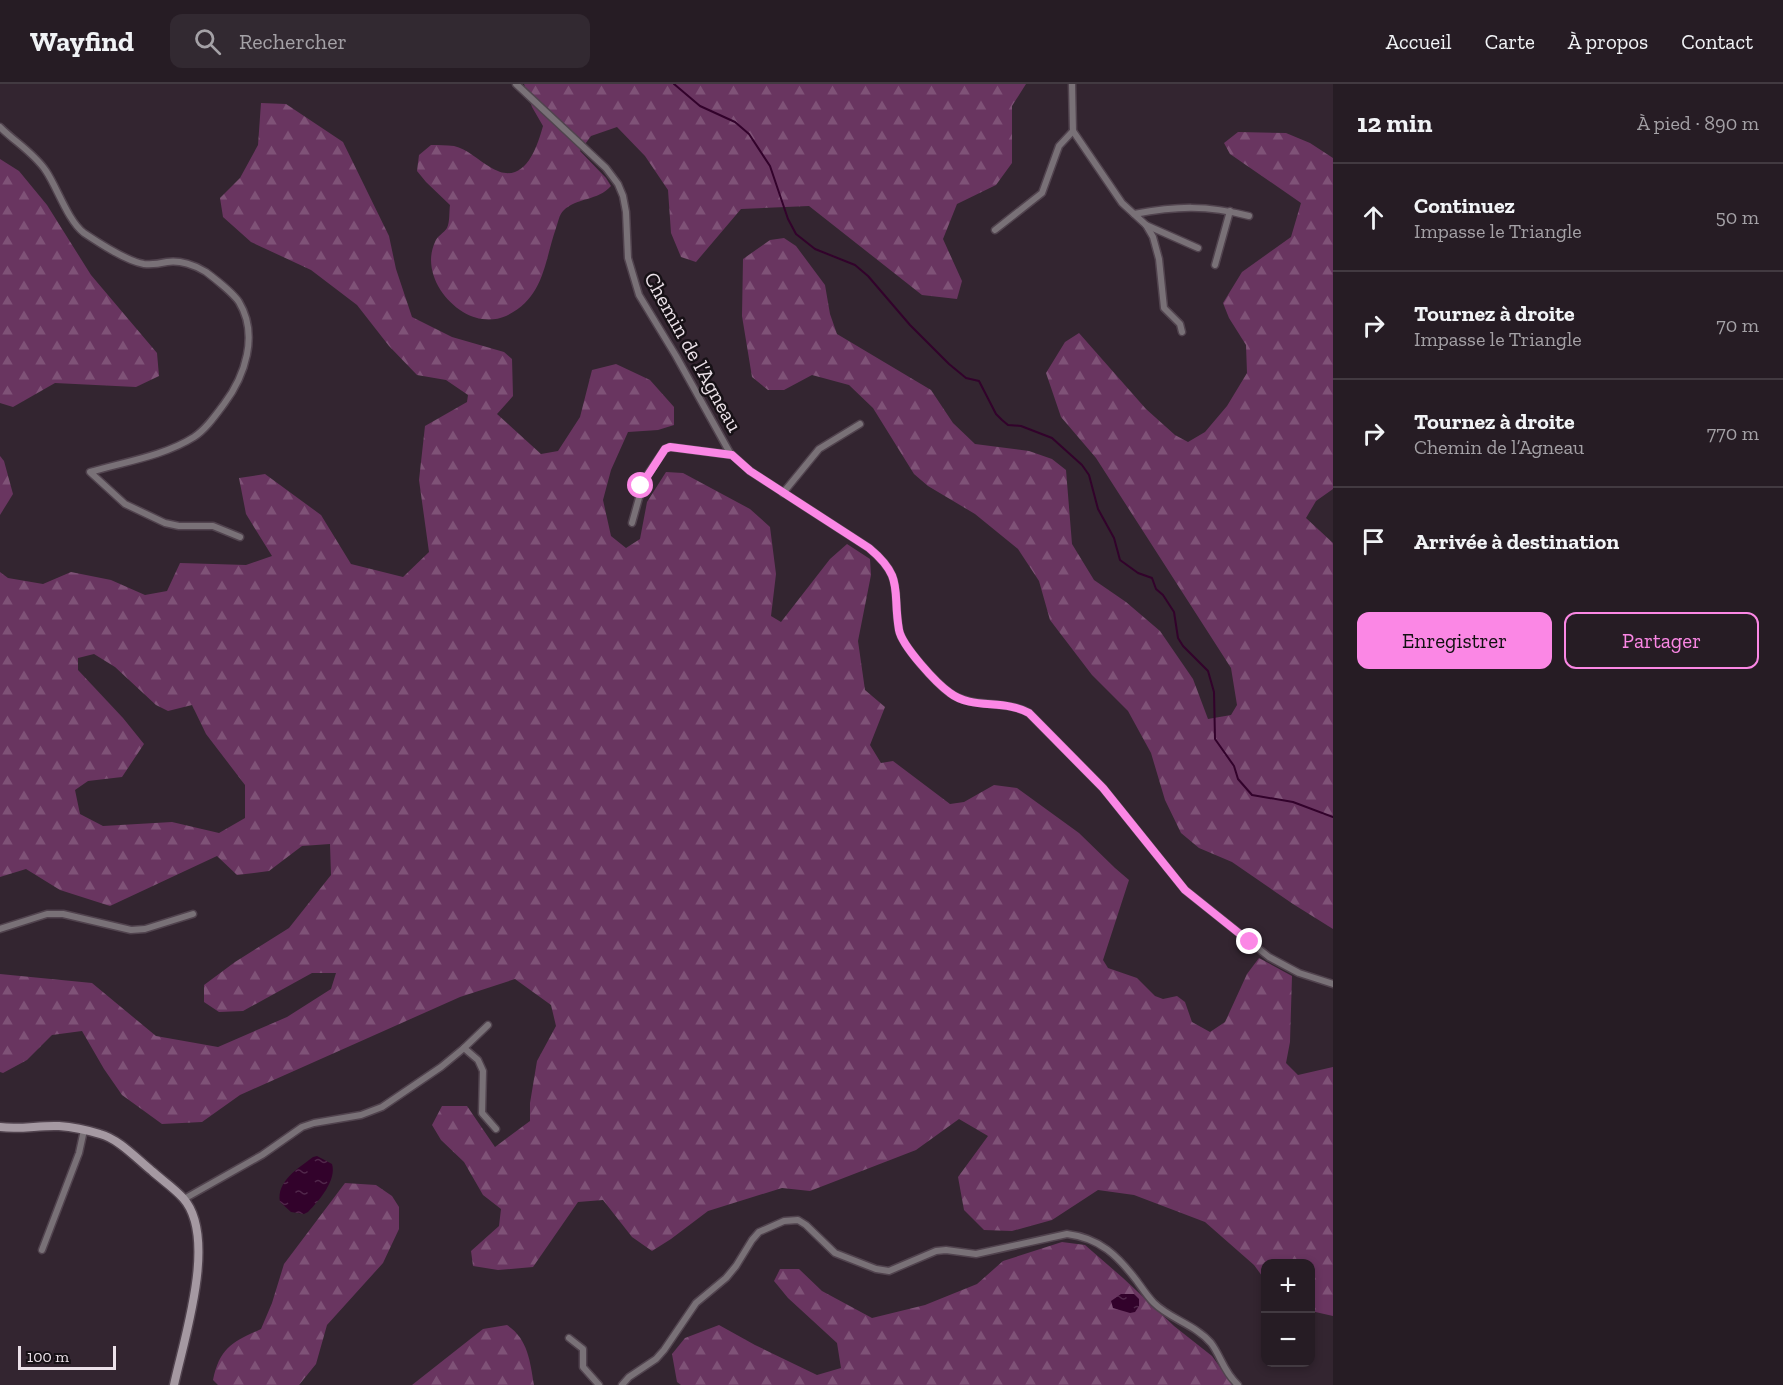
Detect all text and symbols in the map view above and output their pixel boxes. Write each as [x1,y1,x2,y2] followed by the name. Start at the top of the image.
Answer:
[170,14,590,68] search box
[30,25,134,58] text: Wayfind
[191,25,224,58] icon: search
[239,28,347,55] text: Rechercher
[1386,29,1452,54] text: Accueil
[1485,29,1535,54] text: Carte
[1568,29,1648,54] text: À propos
[1681,29,1753,54] text: Contact
[1357,107,1432,139] text: 12 min
[1637,111,1759,135] text: À pied · 890 m
[1414,192,1515,219] text: Continuez
[1357,201,1390,234] icon: ahead
[1715,205,1759,229] text: 50 m
[1414,219,1582,243] text: Impasse le Triangle
[639,267,748,436] street label: Chemin de l’Agneau
[1414,300,1575,327] text: Tournez à droite
[1357,309,1390,342] icon: right
[1716,313,1759,337] text: 70 m
[1414,327,1582,351] text: Impasse le Triangle
[1414,408,1575,435] text: Tournez à droite
[1357,417,1390,450] icon: right
[1707,421,1759,445] text: 770 m
[1414,435,1584,459] text: Chemin de l’Agneau
[627,472,653,498] route start
[1357,525,1390,558] icon: arrive
[1414,528,1619,555] text: Arrivée à destination
[1357,612,1552,669] button: Enregistrer
[1564,612,1759,669] button: Partager
[1236,928,1262,954] route end
[1261,1259,1315,1367] map controls
[1261,1259,1315,1313] button: +
[1261,1313,1315,1367] button: −
[18,1343,116,1370] scale bar
[27,1347,69,1366] text: 100 m

